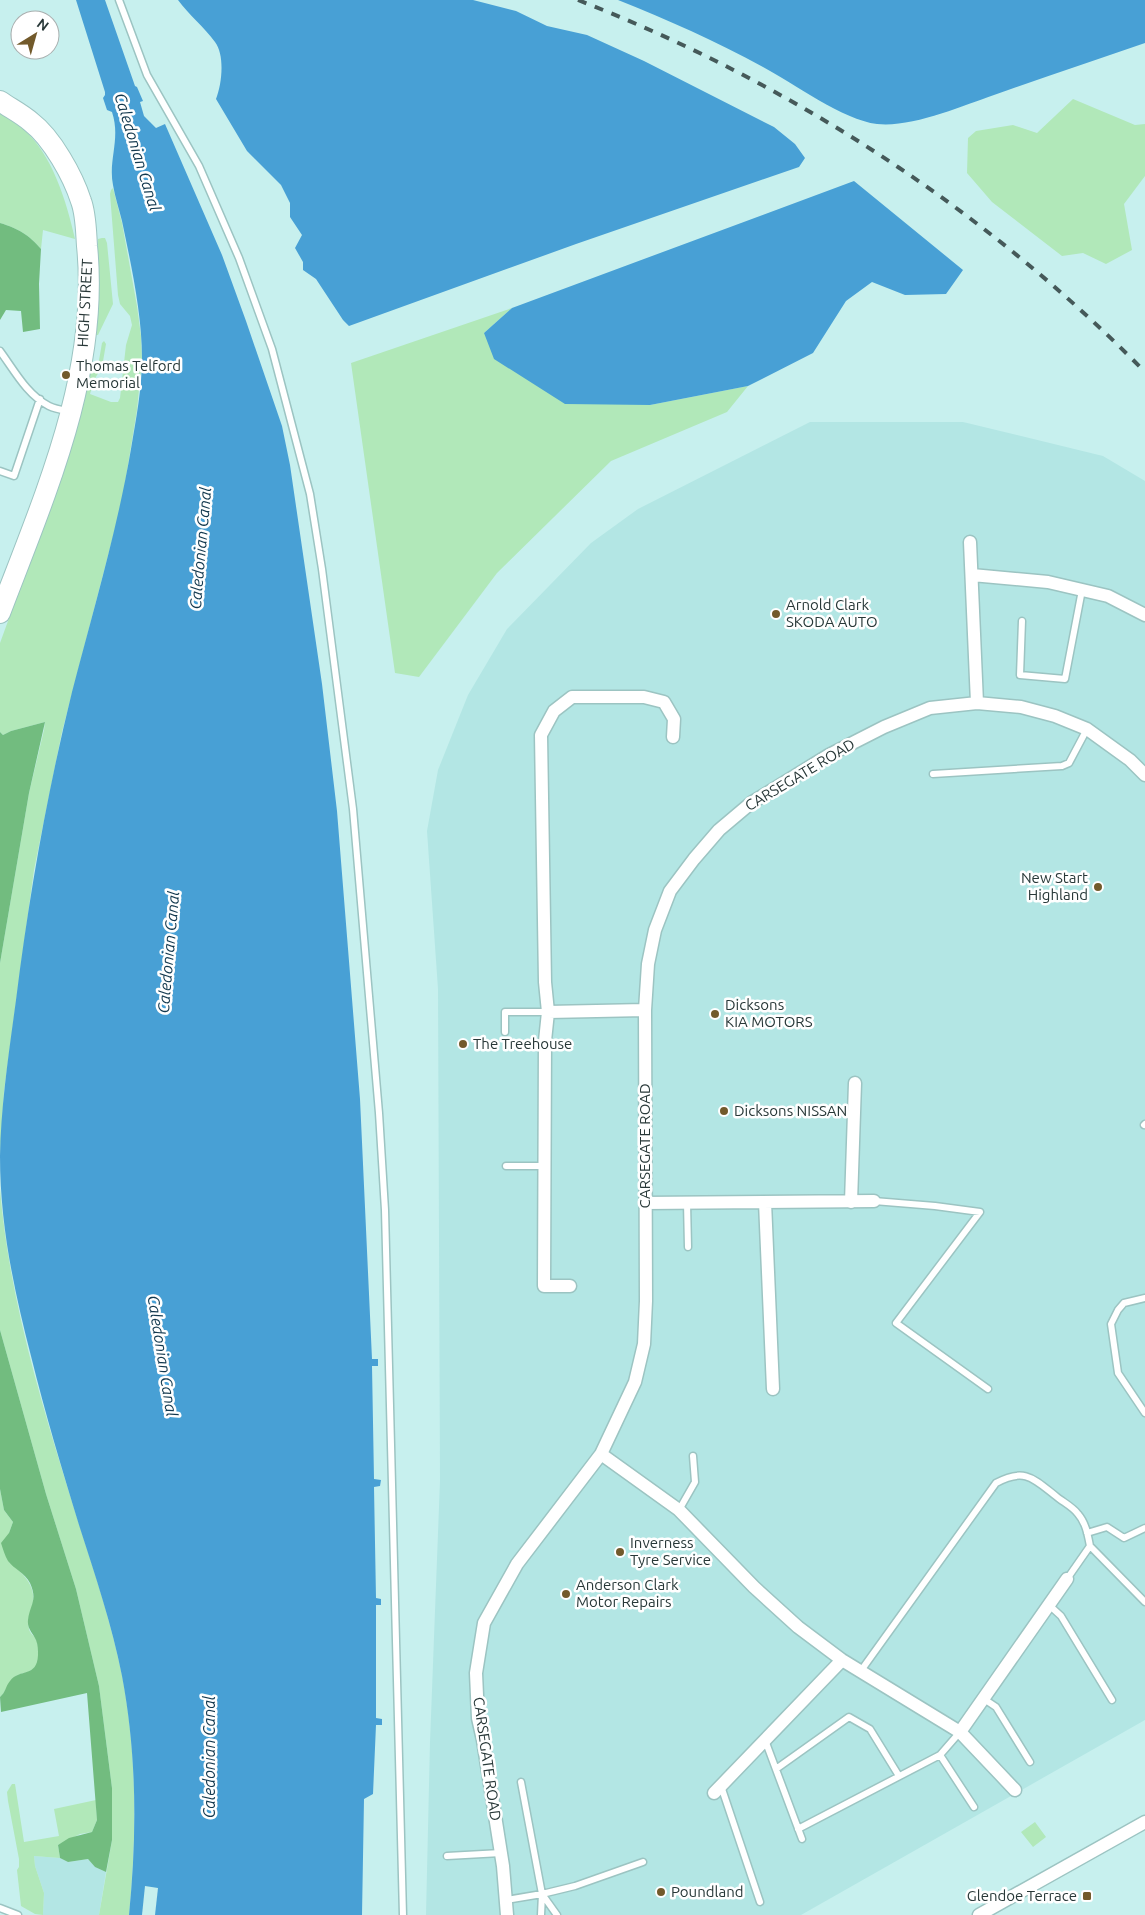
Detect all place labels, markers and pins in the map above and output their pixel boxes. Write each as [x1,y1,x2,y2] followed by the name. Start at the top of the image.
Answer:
[76,357,181,391] place label: Thomas Telford Memorial
[60,369,72,381] marker: Thomas Telford Memorial
[786,596,878,630] place label: Arnold Clark SKODA AUTO
[770,608,782,620] marker: Arnold Clark SKODA AUTO
[1021,869,1088,903] place label: New Start Highland
[1092,881,1104,893] marker: New Start Highland
[725,996,813,1030] place label: Dicksons KIA MOTORS
[709,1008,721,1020] marker: Dicksons KIA MOTORS
[473,1035,572,1052] place label: The Treehouse
[457,1038,469,1050] marker: The Treehouse
[734,1102,847,1119] place label: Dicksons NISSAN
[718,1105,730,1117] marker: Dicksons NISSAN
[630,1534,711,1568] place label: Inverness Tyre Service
[614,1546,626,1558] marker: Inverness Tyre Service
[576,1576,679,1610] place label: Anderson Clark Motor Repairs
[560,1588,572,1600] marker: Anderson Clark Motor Repairs
[671,1883,744,1900] place label: Poundland
[655,1886,667,1898] marker: Poundland
[967,1887,1077,1904] place label: Glendoe Terrace
[1081,1890,1093,1902] marker: Glendoe Terrace

